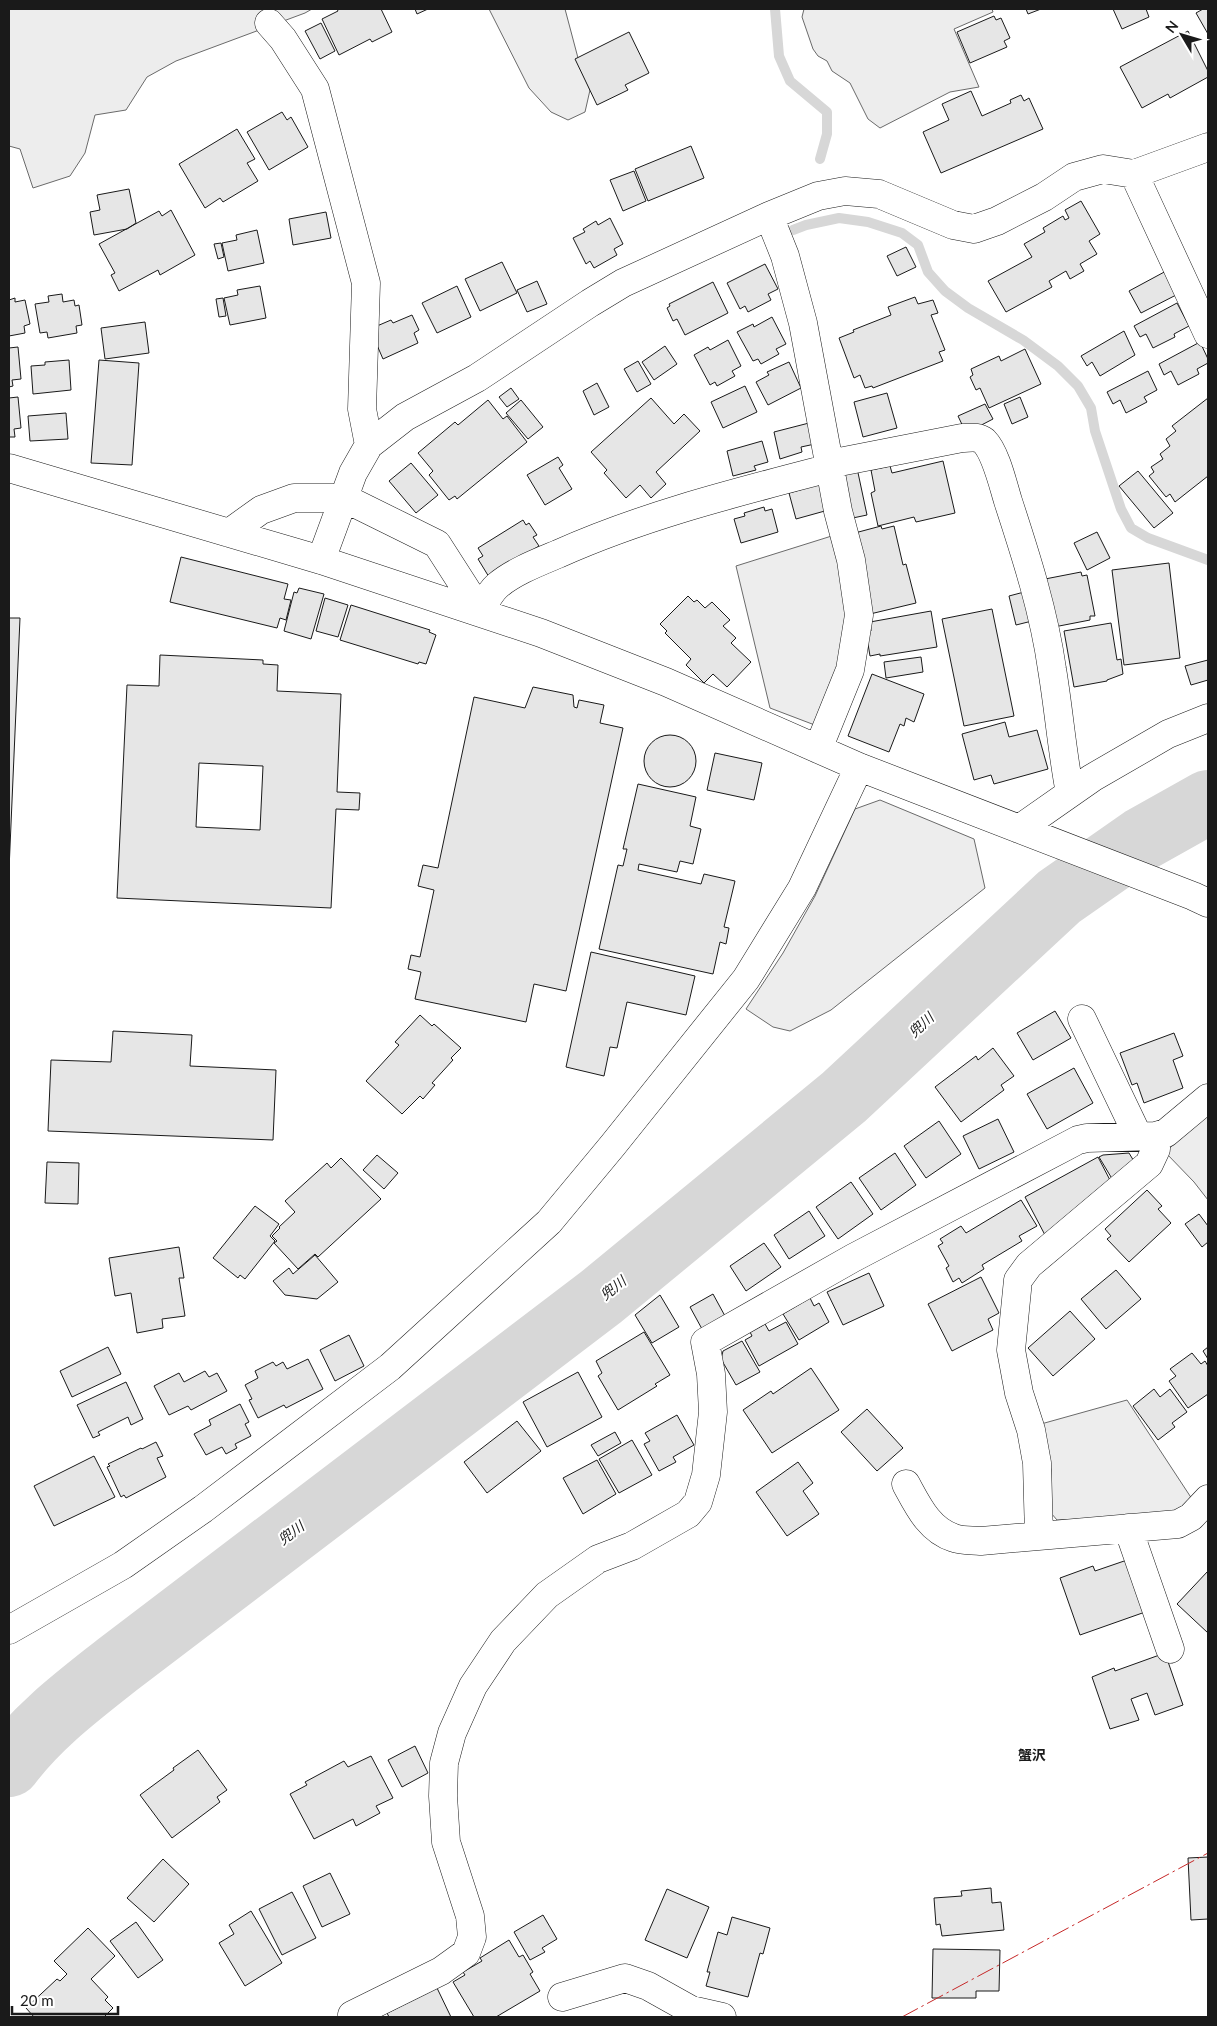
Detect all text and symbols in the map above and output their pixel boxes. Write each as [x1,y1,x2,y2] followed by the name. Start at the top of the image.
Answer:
[1157,10,1207,60] north arrow
[1161,17,1181,36] text: N
[905,1008,938,1040] water label: 兜川
[596,1271,630,1303] water label: 兜川
[274,1516,309,1548] water label: 兜川
[1018,1746,1046,1763] district label: 蟹沢
[12,1984,119,2016] scale bar
[20,1991,54,2009] text: 20 m

